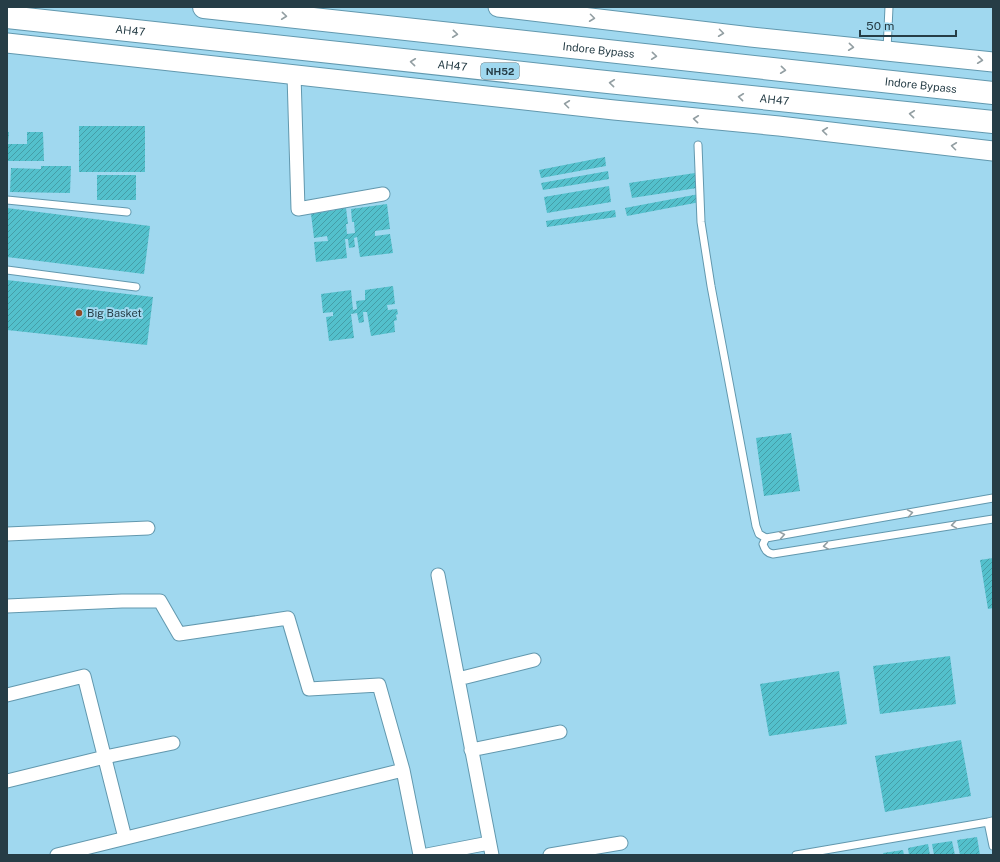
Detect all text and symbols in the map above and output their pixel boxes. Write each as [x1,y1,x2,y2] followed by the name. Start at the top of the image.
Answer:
[281,11,287,20] one-way arrow
[860,12,956,38] scale bar
[589,13,595,22] one-way arrow
[866,19,894,33] text: 50 m
[115,23,146,38] street label: AH47
[718,28,724,37] one-way arrow
[452,30,458,39] one-way arrow
[562,40,636,60] street label: Indore Bypass
[847,42,854,51] one-way arrow
[651,51,657,60] one-way arrow
[977,56,983,65] one-way arrow
[410,58,416,67] one-way arrow
[437,58,468,73] street label: AH47
[481,63,519,79] road number: NH52
[780,65,786,74] one-way arrow
[884,75,958,95] street label: Indore Bypass
[609,79,615,88] one-way arrow
[738,92,744,101] one-way arrow
[759,92,790,107] street label: AH47
[564,100,570,109] one-way arrow
[909,109,915,118] one-way arrow
[693,114,699,123] one-way arrow
[822,127,828,136] one-way arrow
[951,142,957,151] one-way arrow
[87,307,142,319] place label: Big Basket
[74,308,84,318] marker: Big Basket
[906,509,913,518] one-way arrow
[951,520,958,529] one-way arrow
[778,532,785,540] one-way arrow
[823,541,829,550] one-way arrow

